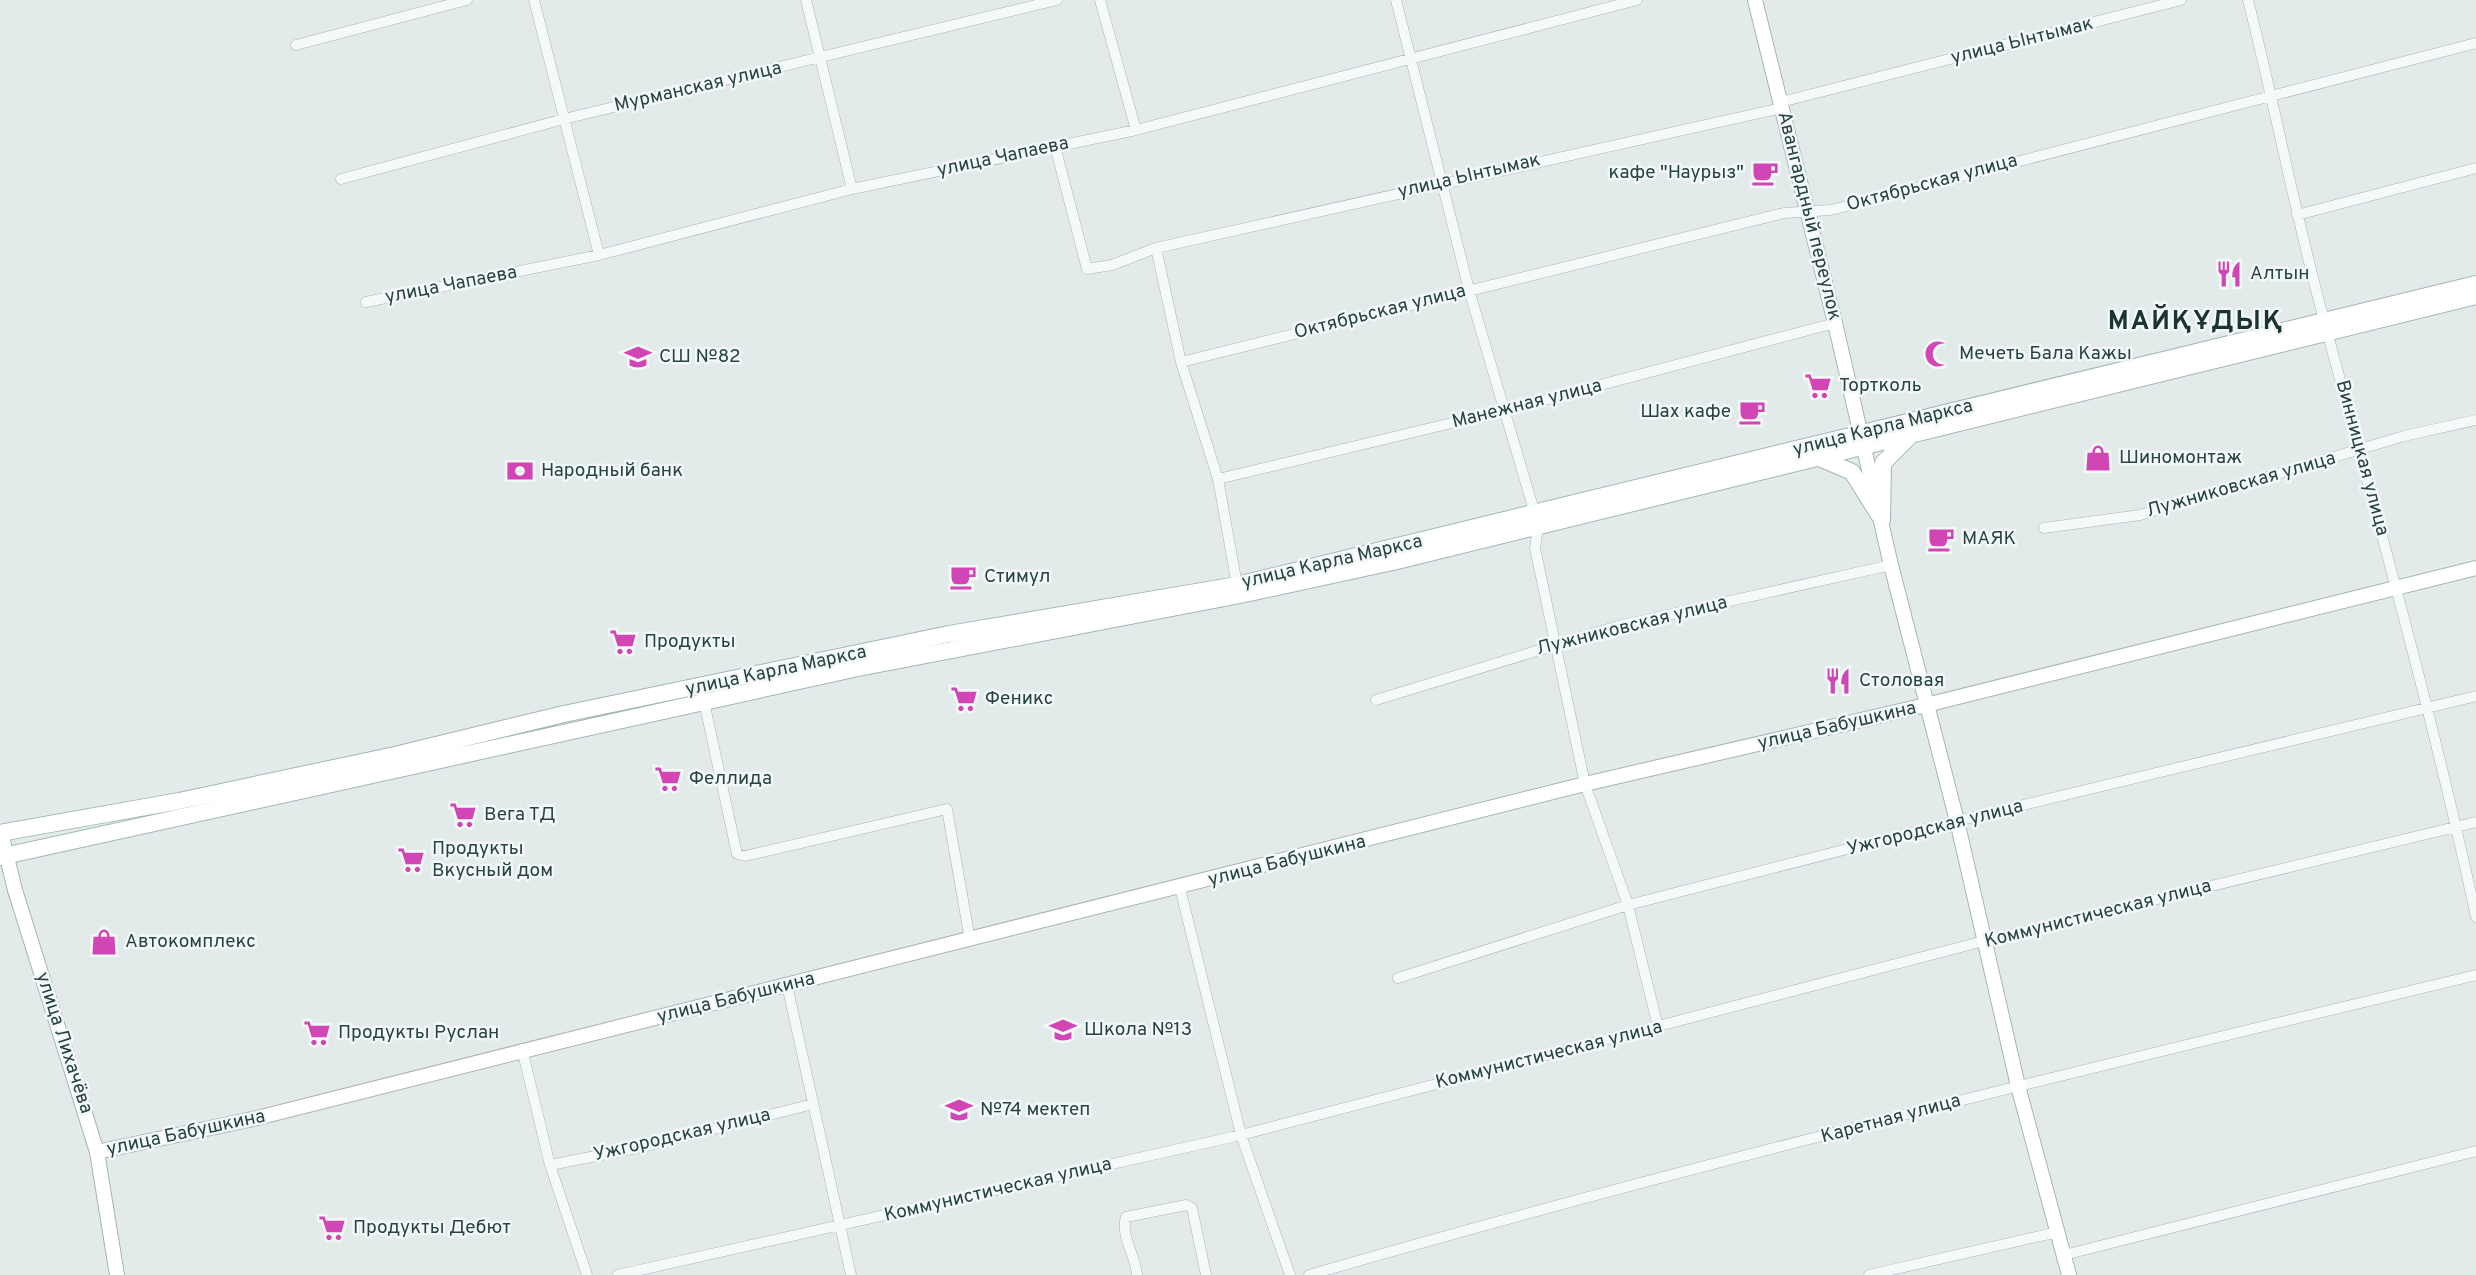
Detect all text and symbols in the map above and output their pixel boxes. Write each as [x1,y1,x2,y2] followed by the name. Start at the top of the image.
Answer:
[1948,12,2096,70] street label: улица Ынтымак
[612,56,784,118] street label: Мурманская улица
[1771,109,1847,323] street label: Авангардный переулок
[935,131,1071,183] street label: улица Чапаева
[1395,148,1543,204] street label: улица Ынтымак
[1844,149,2020,217] street label: Октябрьская улица
[1750,158,1780,188] cafe icon: кафе "Наурыз"
[1609,161,1744,185] place label: кафе "Наурыз"
[2214,259,2244,289] restaurant icon: Алтын
[383,260,519,310] street label: улица Чапаева
[2250,262,2310,286] place label: Алтын
[1292,279,1468,345] street label: Октябрьская улица
[2108,304,2284,339] district label: МАЙҚҰДЫҚ
[1923,339,1953,369] mosque icon: Мечеть Бала Кажы
[623,342,653,372] school or university icon: СШ №82
[1959,342,2132,366] place label: Мечеть Бала Кажы
[659,345,741,369] place label: СШ №82
[1803,371,1833,401] supermarket icon: Тортколь
[1450,374,1604,434] street label: Манежная улица
[1839,374,1922,398] place label: Тортколь
[2330,377,2394,539] street label: Винницкая улица
[1790,394,1976,462] street label: улица Карла Маркса
[1737,397,1767,427] cafe icon: Шах кафе
[1640,400,1731,424] place label: Шах кафе
[2083,443,2113,473] shop icon: Шиномонтаж
[2119,446,2242,470] place label: Шиномонтаж
[2143,446,2339,524] street label: Лужниковская улица
[505,456,535,486] bank icon: Народный банк
[541,459,683,483] place label: Народный банк
[1926,524,1956,554] cafe icon: МАЯК
[1962,527,2016,551] place label: МАЯК
[1239,530,1425,594] street label: улица Карла Маркса
[948,562,978,592] cafe icon: Стимул
[984,565,1050,589] place label: Стимул
[1534,591,1730,661] street label: Лужниковская улица
[608,627,638,657] supermarket icon: Продукты
[644,630,735,654] place label: Продукты
[683,640,869,702] street label: улица Карла Маркса
[1823,666,1853,696] restaurant icon: Столовая
[1859,669,1944,693] place label: Столовая
[949,684,979,714] supermarket icon: Феникс
[985,687,1053,711] place label: Феникс
[1756,696,1918,756] street label: улица Бабушкина
[653,764,683,794] supermarket icon: Феллида
[689,767,772,791] place label: Феллида
[1844,794,2026,862] street label: Ужгородская улица
[448,800,478,830] supermarket icon: Вега ТД
[484,803,556,827] place label: Вега ТД
[1206,830,1368,892] street label: улица Бабушкина
[432,837,553,883] place label: Продукты Вкусный дом
[396,845,426,875] supermarket icon: Продукты Вкусный дом
[1982,874,2214,954] street label: Коммунистическая улица
[89,927,119,957] shop icon: Автокомплекс
[125,930,256,954] place label: Автокомплекс
[655,967,817,1029] street label: улица Бабушкина
[30,969,98,1117] street label: улица Лихачёва
[1048,1015,1078,1045] school or university icon: Школа №13
[1433,1015,1665,1095] street label: Коммунистическая улица
[302,1018,332,1048] supermarket icon: Продукты Руслан
[1084,1018,1192,1042] place label: Школа №13
[338,1021,499,1045] place label: Продукты Руслан
[1818,1089,1964,1149] street label: Каретная улица
[944,1095,974,1125] school or university icon: №74 мектеп
[980,1098,1090,1122] place label: №74 мектеп
[591,1103,773,1167] street label: Ужгородская улица
[104,1104,268,1162] street label: улица Бабушкина
[882,1152,1114,1228] street label: Коммунистическая улица
[317,1213,347,1243] supermarket icon: Продукты Дебют
[353,1216,511,1240] place label: Продукты Дебют

